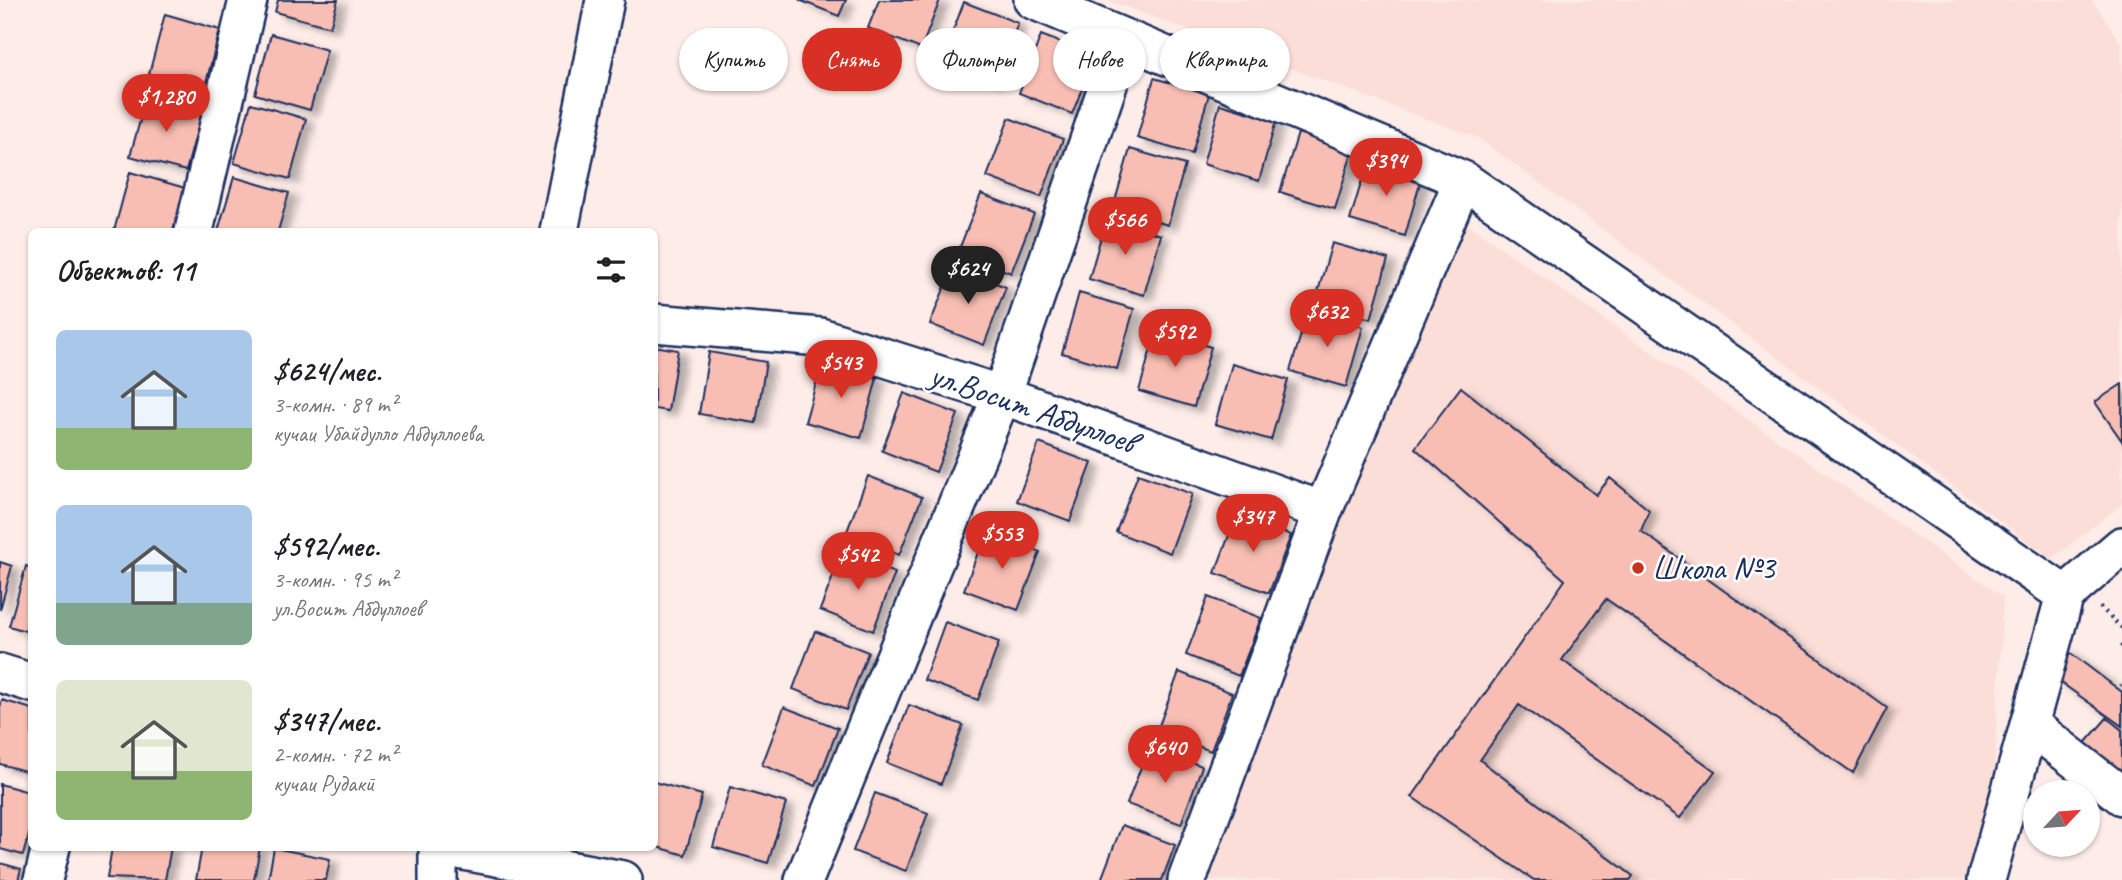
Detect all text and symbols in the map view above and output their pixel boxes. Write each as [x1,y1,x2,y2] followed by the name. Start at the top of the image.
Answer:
[679,28,788,91] chip: Купить
[802,28,902,91] chip: Снять
[916,28,1039,91] chip: Фильтры
[1053,28,1146,91] chip: Новое
[1160,28,1290,91] chip: Квартира
[109,74,223,134] pin: $1,280
[138,82,194,111] text: $1,280
[1345,138,1427,198] pin: $394
[1365,146,1407,175] text: $394
[1084,198,1166,257] pin: $566
[1104,205,1146,234] text: $566
[927,246,1009,306] pin: $624
[56,251,195,289] text: Объектов: 11
[592,251,630,289] icon: filters
[947,254,989,283] text: $624
[1286,290,1368,349] pin: $632
[1306,297,1348,326] text: $632
[1134,310,1216,369] pin: $592
[1155,317,1195,346] text: $592
[800,340,882,400] pin: $543
[820,348,862,377] text: $543
[273,352,381,390] text: $624/мес.
[923,353,1149,465] street label: ул.Восит Абдуллоев
[112,358,196,442] icon: home
[273,390,397,419] text: 3-комн. · 89 m²
[273,419,483,448] text: кучаи Убайдулло Абдуллоева
[1212,494,1294,554] pin: $347
[1232,502,1274,531] text: $347
[961,512,1043,571] pin: $553
[982,519,1022,548] text: $553
[273,527,380,565] text: $592/мес.
[817,532,899,592] pin: $542
[112,533,196,617] icon: home
[837,540,879,569] text: $542
[1652,547,1777,589] place label: Школа №3
[1630,560,1646,576] marker: Школа №3
[273,565,397,594] text: 3-комн. · 95 m²
[273,594,422,623] text: ул.Восит Абдуллоев
[273,702,380,740] text: $347/мес.
[112,708,196,792] icon: home
[1124,726,1206,785] pin: $640
[1144,733,1186,762] text: $640
[273,740,397,769] text: 2-комн. · 72 m²
[273,769,374,798] text: кучаи Рудакӣ
[2023,780,2100,858] north arrow
[2023,780,2100,857] map controls

